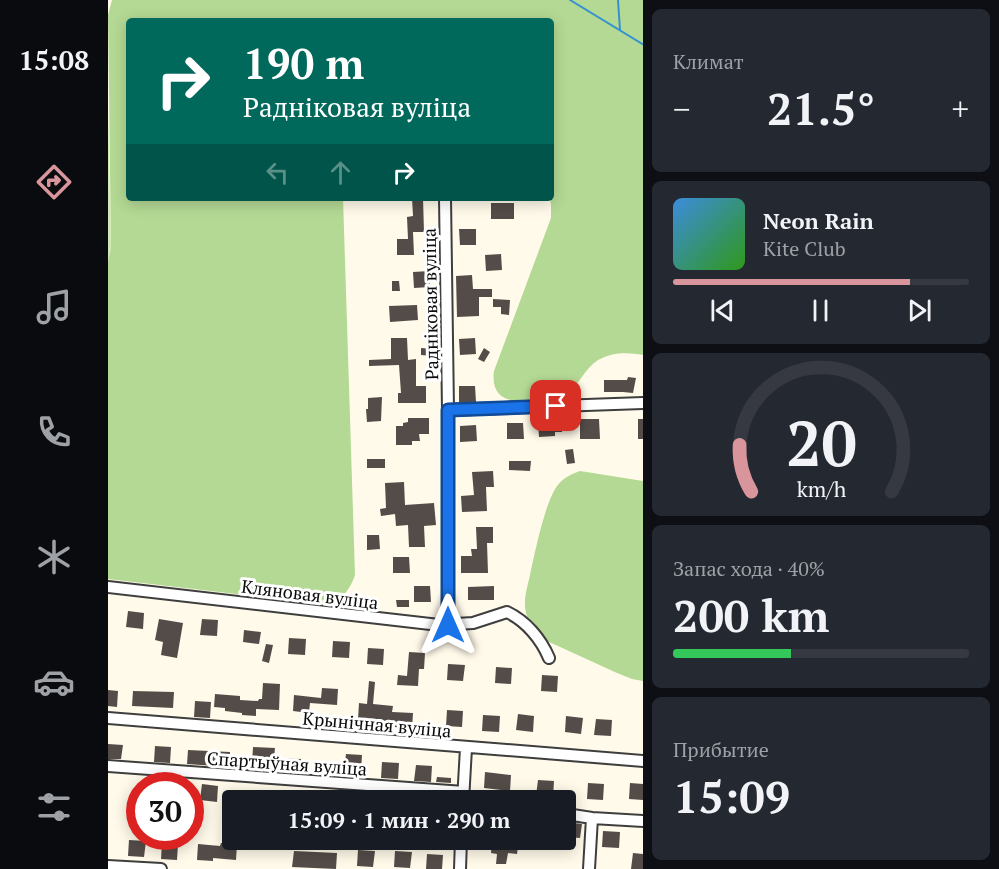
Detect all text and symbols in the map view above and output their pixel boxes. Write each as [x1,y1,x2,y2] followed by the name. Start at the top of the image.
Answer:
[243,35,364,91] text: 190 m
[19,42,89,78] text: 15:08
[144,42,222,120] icon: right
[673,48,744,75] text: Климат
[767,78,875,138] text: 21.5°
[673,87,691,130] text: −
[951,87,969,130] text: +
[243,89,471,125] text: Радніковая вуліца
[261,156,294,189] icon: left
[324,156,357,189] icon: ahead
[387,156,420,189] icon: right
[33,161,75,203] icon: directions
[763,206,874,235] text: Neon Rain
[417,228,443,380] street label: Радніковая вуліца
[763,235,846,262] text: Kite Club
[33,286,75,328] icon: music
[706,294,739,327] icon: previous
[804,294,837,327] icon: pause
[903,294,936,327] icon: next
[530,380,581,431] pin
[539,389,572,422] icon: arrive
[786,401,856,484] text: 20
[33,411,75,453] icon: phone
[796,475,846,503] text: km/h
[33,536,75,578] icon: climate
[673,555,825,582] text: Запас хода · 40%
[240,574,380,614] street label: Кляновая вуліца
[673,585,829,645] text: 200 km
[416,593,480,657] position arrow
[33,661,75,703] icon: car
[302,706,452,742] street label: Крынічная вуліца
[673,736,769,763] text: Прибытие
[206,745,368,781] street label: Спартыўная вуліца
[673,766,790,826] text: 15:09
[126,772,204,850] speed limit sign: 30
[33,786,75,828] icon: filters
[288,805,510,834] text: 15:09 · 1 мин · 290 m

